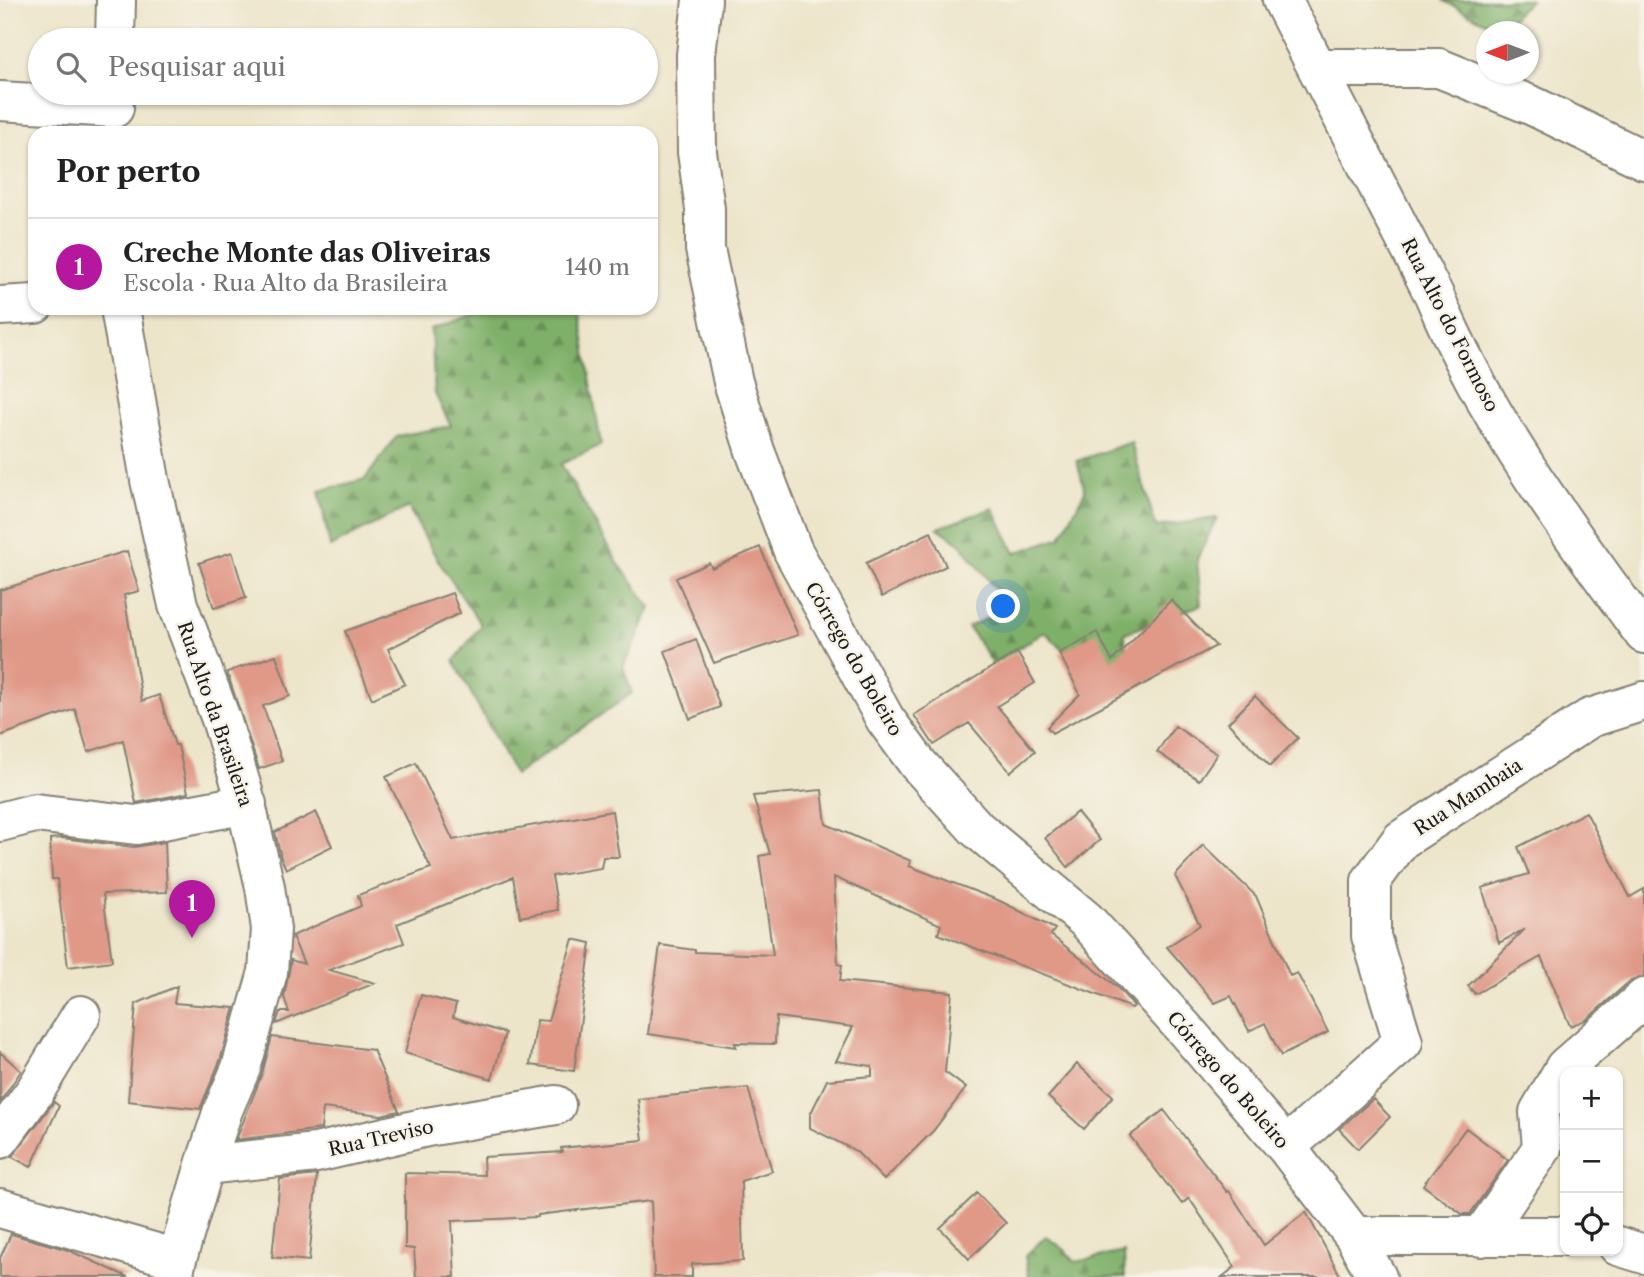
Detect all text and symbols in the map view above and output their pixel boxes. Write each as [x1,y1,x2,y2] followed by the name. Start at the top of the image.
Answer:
[1476,21,1539,84] north arrow
[28,28,658,105] search box
[52,48,90,86] icon: search
[108,51,286,83] text: Pesquisar aqui
[56,153,201,190] text: Por perto
[1396,234,1504,416] street label: Rua Alto do Formoso
[123,237,491,269] text: Creche Monte das Oliveiras
[74,253,84,281] text: 1
[565,253,630,281] text: 140 m
[123,269,448,297] text: Escola · Rua Alto da Brasileira
[801,578,907,740] street label: Córrego do Boleiro
[986,589,1020,623] your location
[172,618,258,810] street label: Rua Alto da Brasileira
[1410,753,1526,841] street label: Rua Mambaia
[169,880,215,938] pin: 1
[1162,1007,1294,1153] street label: Córrego do Boleiro
[1560,1067,1623,1256] map controls
[1560,1067,1623,1130] button: +
[326,1115,436,1161] street label: Rua Treviso
[1560,1130,1623,1193] button: −
[1560,1193,1623,1256] button: locate

